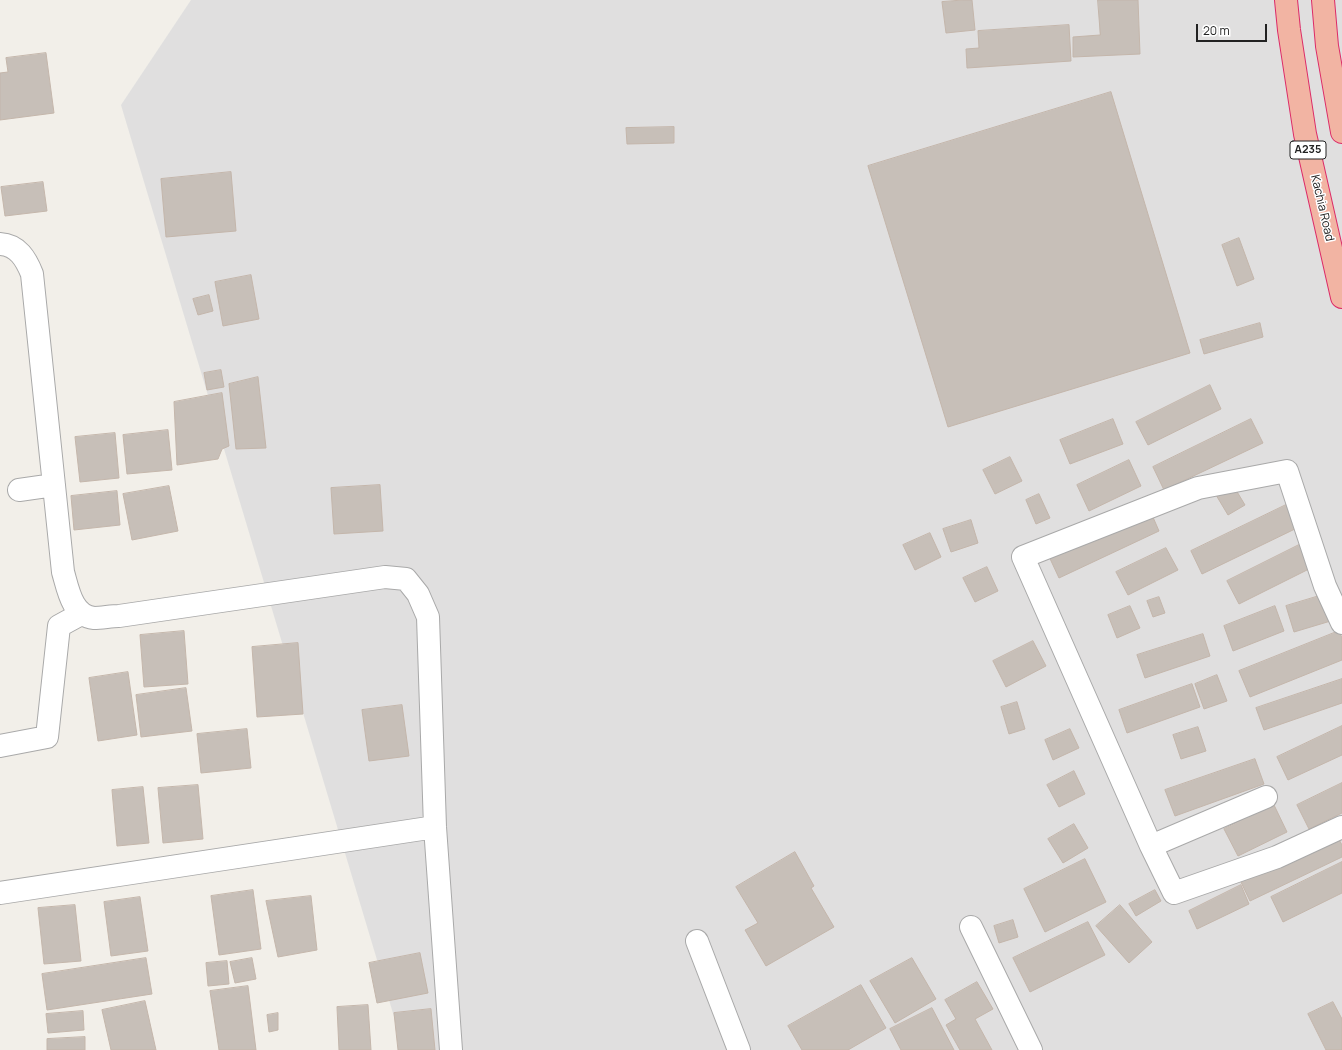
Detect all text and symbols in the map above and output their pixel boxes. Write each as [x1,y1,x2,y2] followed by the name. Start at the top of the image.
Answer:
[1198,16,1269,42] scale bar
[1203,22,1230,39] text: 20 m
[1290,141,1326,159] road number: A235
[1307,173,1337,243] street label: Kachia Road

